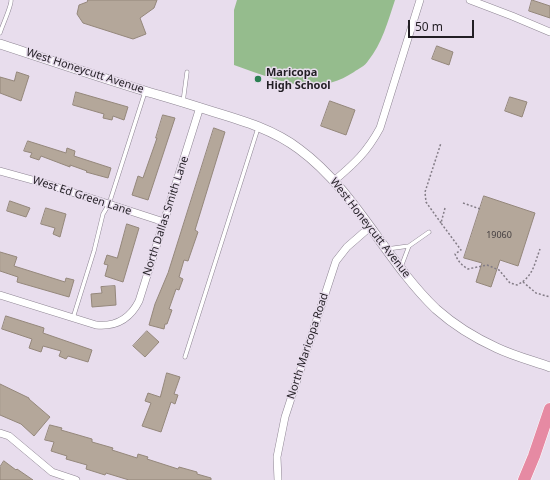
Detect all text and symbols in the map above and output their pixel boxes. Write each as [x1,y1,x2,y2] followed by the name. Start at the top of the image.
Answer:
[410,12,476,38] scale bar
[415,18,443,35] text: 50 m
[24,46,146,96] street label: West Honeycutt Avenue
[266,66,331,92] place label: Maricopa High School
[253,74,263,84] marker: Maricopa High School
[140,154,192,278] street label: North Dallas Smith Lane
[31,174,133,218] street label: West Ed Green Lane
[327,175,413,281] street label: West Honeycutt Avenue
[486,230,512,240] house number: 19060
[285,291,331,401] street label: North Maricopa Road

